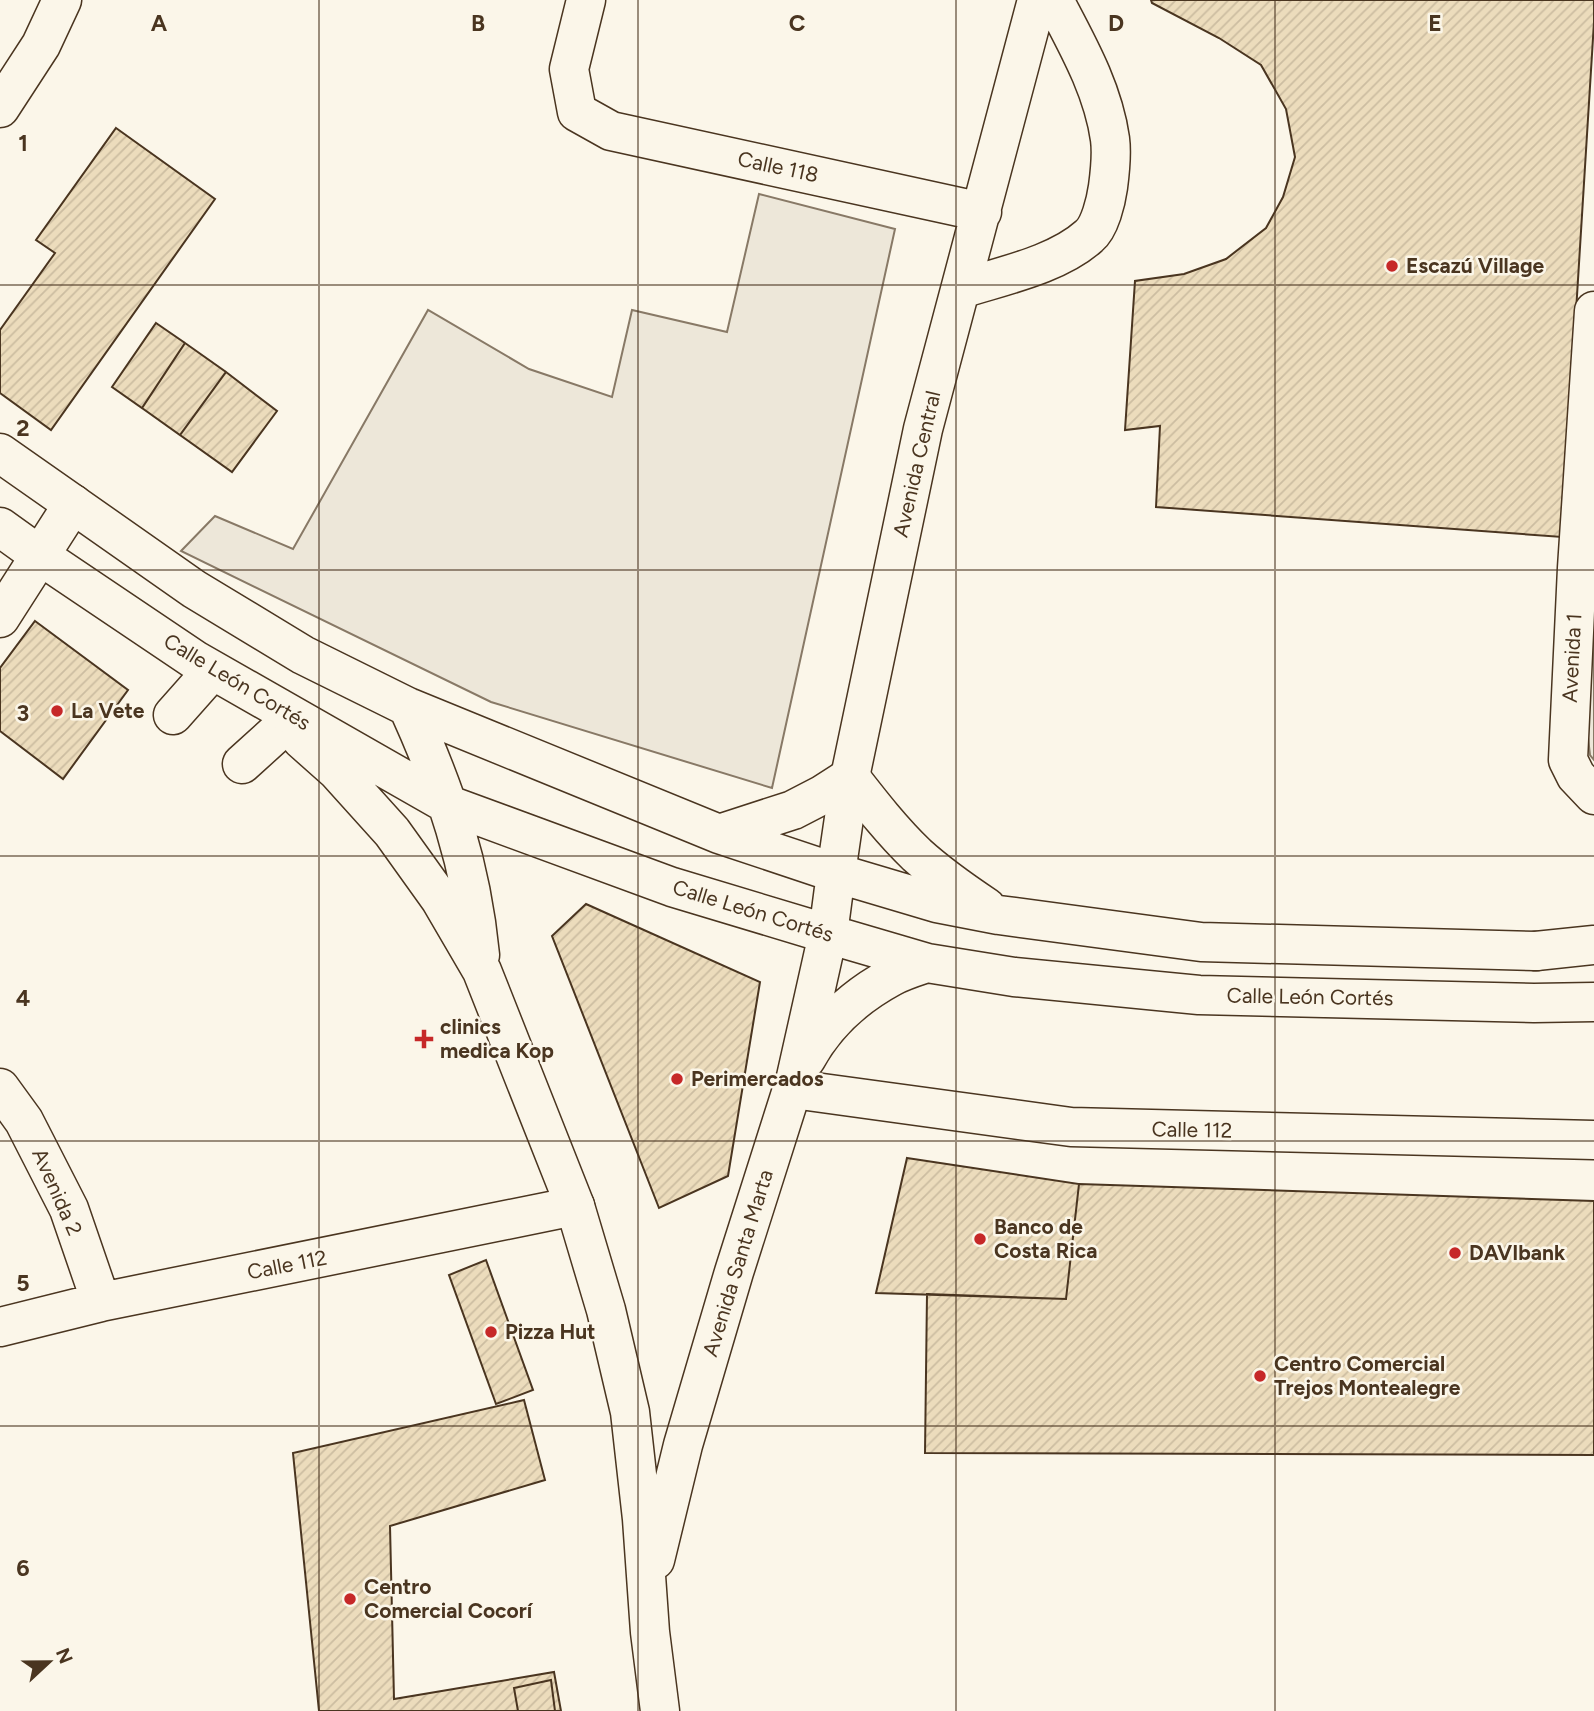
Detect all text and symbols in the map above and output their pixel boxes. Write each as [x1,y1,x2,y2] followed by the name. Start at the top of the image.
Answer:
[151,9,168,37] text: A
[471,9,485,37] text: B
[789,9,806,37] text: C
[1108,9,1124,37] text: D
[1428,9,1442,37] text: E
[18,129,28,157] text: 1
[735,146,821,187] street label: Calle 118
[1406,253,1545,278] place label: Escazú Village
[1384,258,1400,274] marker: Escazú Village
[888,388,946,540] street label: Avenida Central
[16,414,30,442] text: 2
[1557,613,1586,703] street label: Avenida 1
[159,628,315,735] street label: Calle León Cortés
[71,698,145,723] place label: La Vete
[17,699,29,727] text: 3
[49,703,65,719] marker: La Vete
[670,874,837,947] street label: Calle León Cortés
[1226,983,1394,1010] street label: Calle León Cortés
[16,984,30,1012] text: 4
[440,1014,554,1063] place label: clinics medica Kop
[414,1029,434,1049] marker: clinics medica Kop
[691,1066,824,1091] place label: Perimercados
[669,1071,685,1087] marker: Perimercados
[1151,1116,1233,1143] street label: Calle 112
[27,1144,88,1239] street label: Avenida 2
[697,1166,778,1359] street label: Avenida Santa Marta
[994,1214,1097,1263] place label: Banco de Costa Rica
[972,1231,988,1247] marker: Banco de Costa Rica
[1469,1240,1566,1265] place label: DAVIbank
[245,1245,329,1284] street label: Calle 112
[1447,1245,1463,1261] marker: DAVIbank
[16,1269,30,1297] text: 5
[505,1319,596,1344] place label: Pizza Hut
[483,1324,499,1340] marker: Pizza Hut
[1274,1351,1461,1400] place label: Centro Comercial Trejos Montealegre
[1252,1368,1268,1384] marker: Centro Comercial Trejos Montealegre
[16,1554,30,1582] text: 6
[364,1574,534,1623] place label: Centro Comercial Cocorí
[342,1591,358,1607] marker: Centro Comercial Cocorí
[14,1627,84,1697] north arrow
[51,1645,78,1667] text: N

